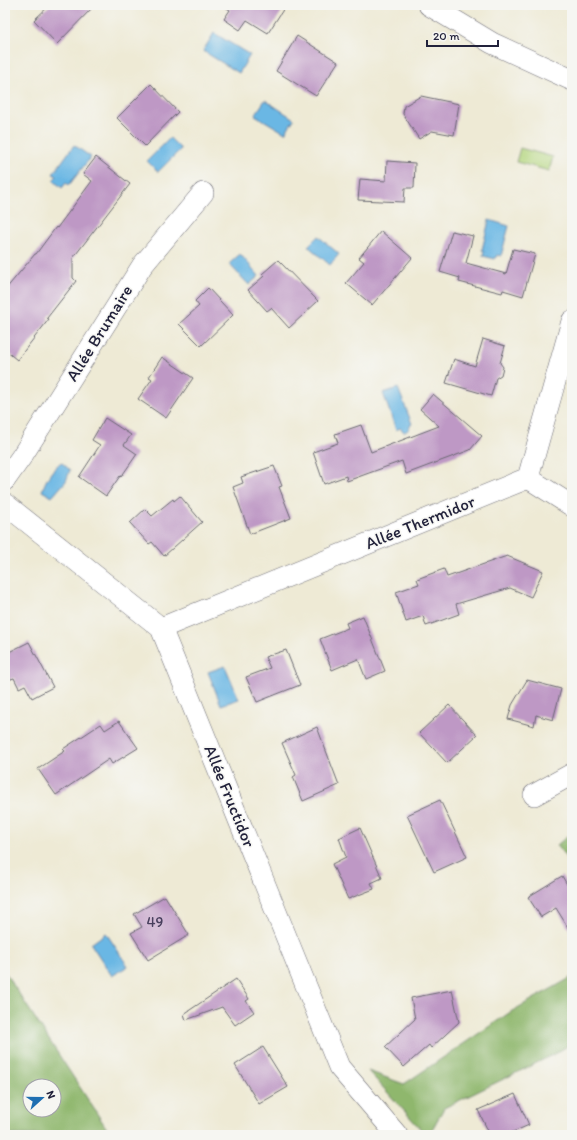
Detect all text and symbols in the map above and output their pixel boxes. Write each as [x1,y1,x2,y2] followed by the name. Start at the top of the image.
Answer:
[427,22,498,48] scale bar
[433,29,460,43] text: 20 m
[62,281,136,385] street label: Allée Brumaire
[362,491,478,553] street label: Allée Thermidor
[200,742,260,850] street label: Allée Fructidor
[147,913,164,931] house number: 49
[22,1078,62,1118] north arrow
[43,1089,58,1100] text: N

